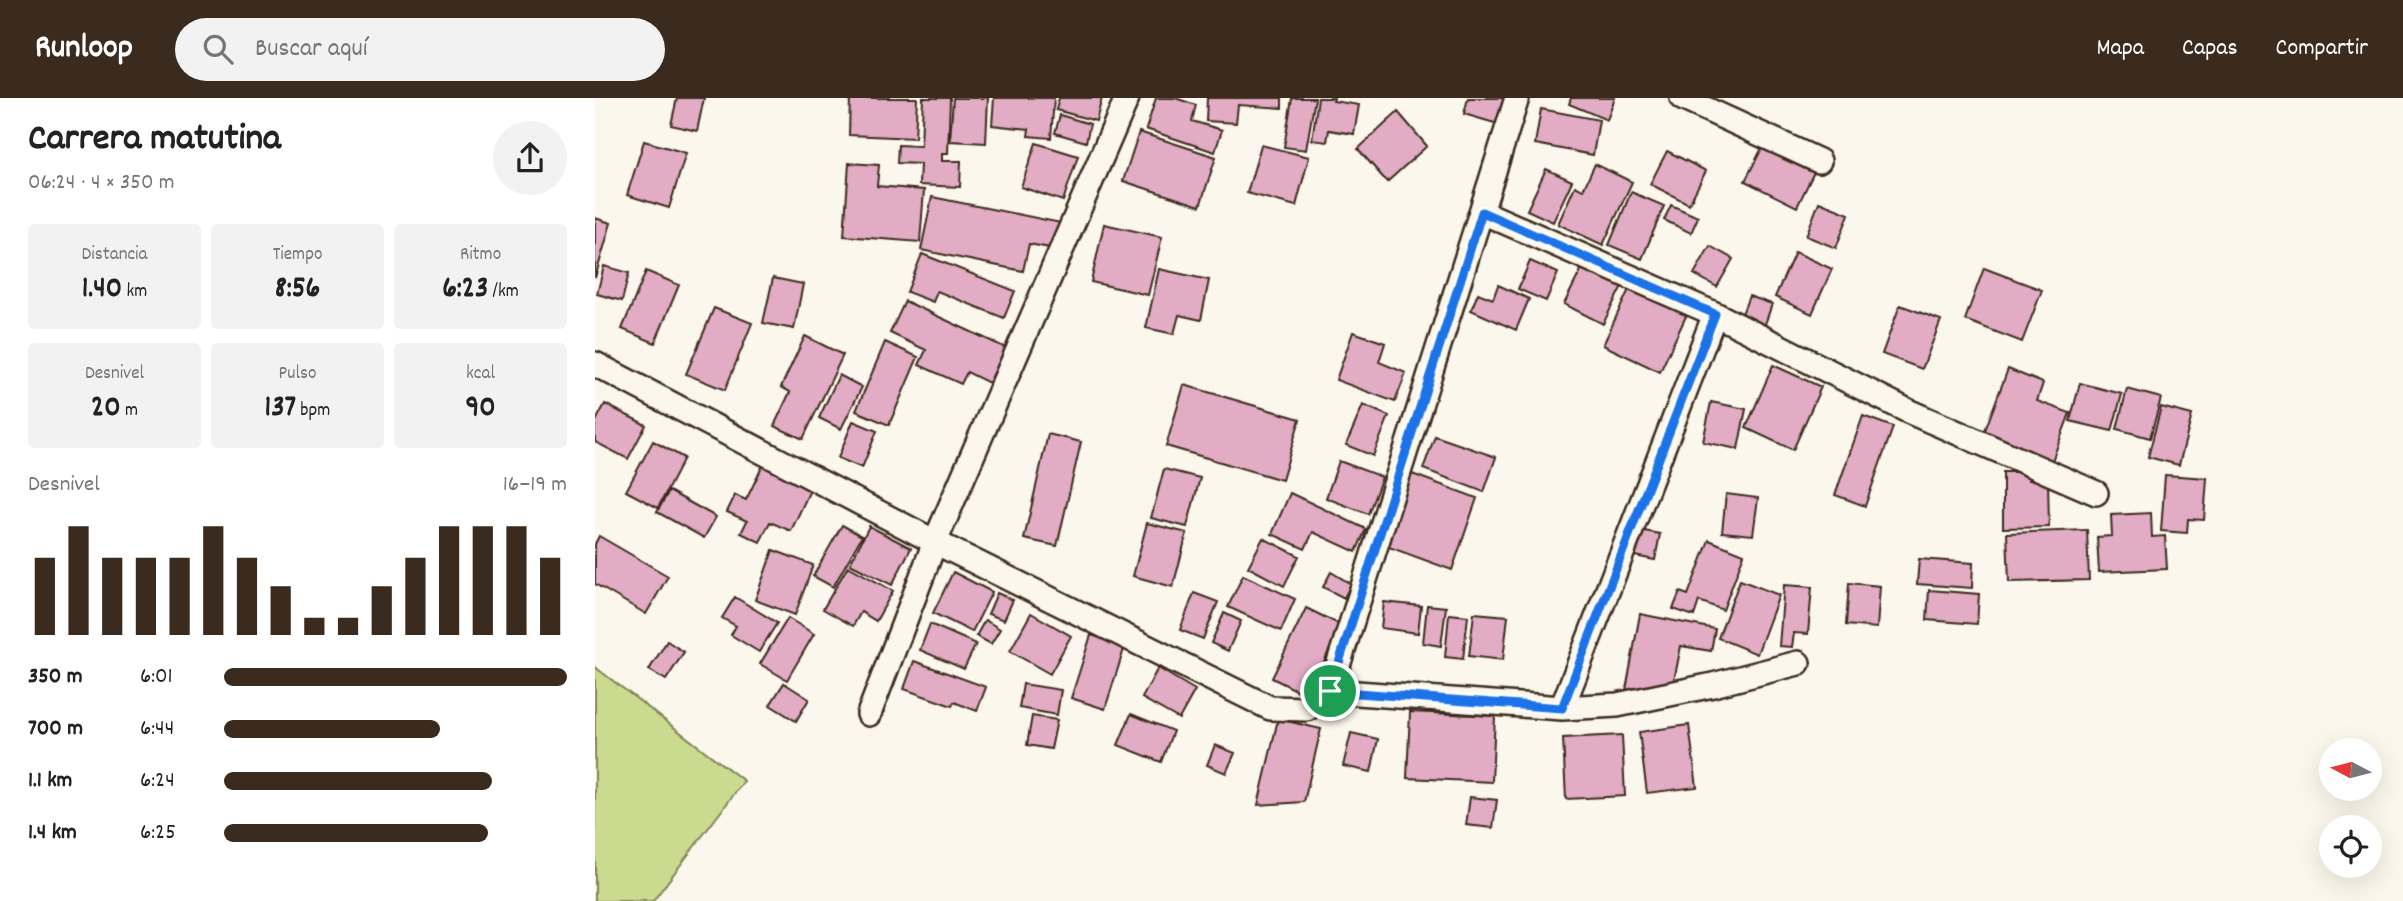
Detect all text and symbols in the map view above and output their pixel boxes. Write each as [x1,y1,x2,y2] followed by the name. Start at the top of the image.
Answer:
[175,18,665,81] search box
[35,26,133,73] text: Runloop
[199,30,237,68] icon: search
[255,31,367,68] text: Buscar aquí
[2096,32,2144,66] text: Mapa
[2182,32,2238,66] text: Capas
[2276,32,2368,66] text: Compartir
[28,113,281,168] text: Carrera matutina
[493,121,567,195] button: share
[28,167,175,200] text: 06:24 · 4 × 350 m
[81,242,148,269] text: Distancia
[273,242,322,269] text: Tiempo
[460,242,501,269] text: Ritmo
[82,269,122,312] text: 1.40
[275,269,320,312] text: 8:56
[442,269,488,312] text: 6:23
[122,279,147,306] text: km
[488,279,519,306] text: /km
[85,361,144,388] text: Desnivel
[279,361,316,388] text: Pulso
[466,361,495,388] text: kcal
[91,388,121,431] text: 20
[265,388,296,431] text: 137
[465,388,496,431] text: 90
[121,398,138,425] text: m
[296,398,330,425] text: bpm
[28,469,100,502] text: Desnivel
[503,469,567,502] text: 16–19 m
[28,661,82,694] text: 350 m
[140,661,173,694] text: 6:01
[1300,661,1360,721] pin
[1311,672,1349,710] icon: arrive
[28,713,83,746] text: 700 m
[140,713,174,746] text: 6:44
[2319,738,2382,802] north arrow
[2319,738,2382,878] map controls
[28,765,72,798] text: 1.1 km
[140,765,175,798] text: 6:24
[2319,815,2382,878] button: locate
[28,817,77,850] text: 1.4 km
[140,817,176,850] text: 6:25

